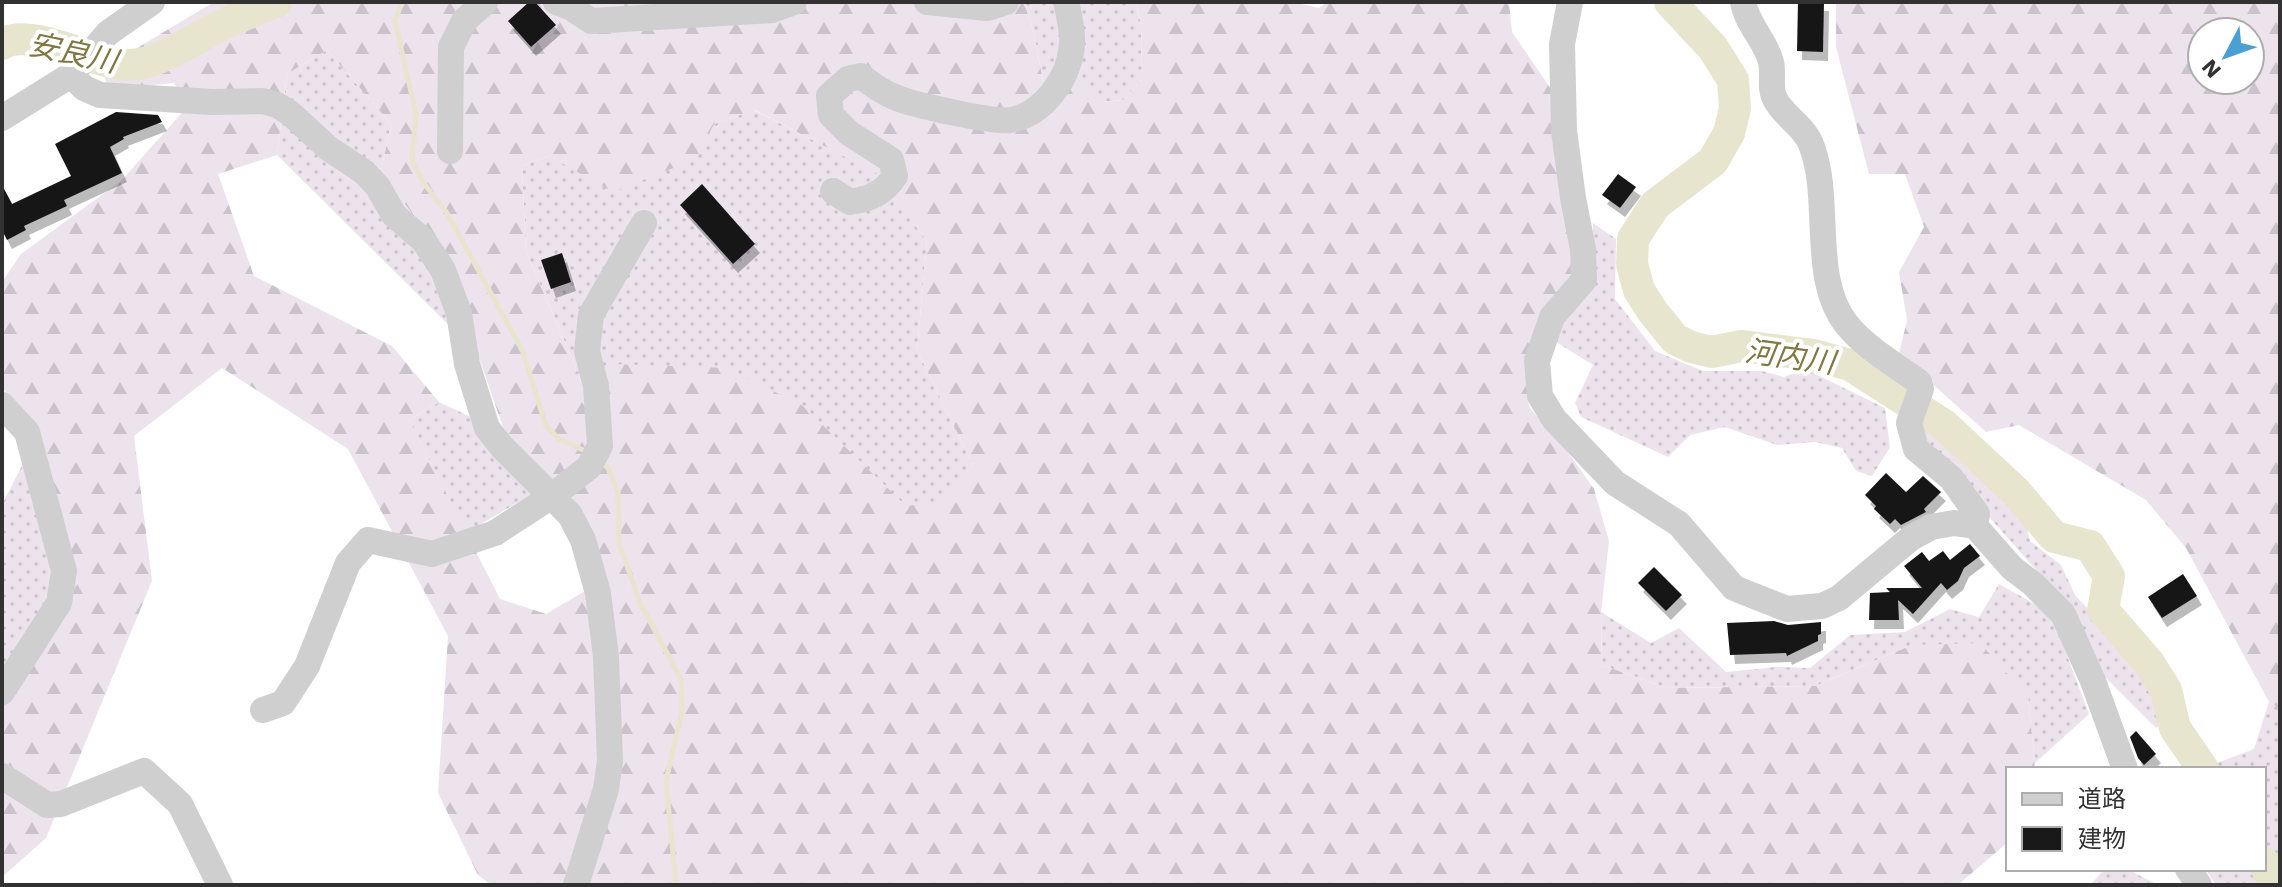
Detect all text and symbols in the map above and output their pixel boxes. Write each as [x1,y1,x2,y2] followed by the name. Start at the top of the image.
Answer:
[2186,16,2266,96] north arrow
[25,26,124,80] water label: 安良川
[2196,54,2226,83] text: N
[1743,333,1840,381] water label: 河内川
[2006,767,2266,871] legend
[2078,785,2126,813] text: 道路
[2078,825,2126,853] text: 建物

